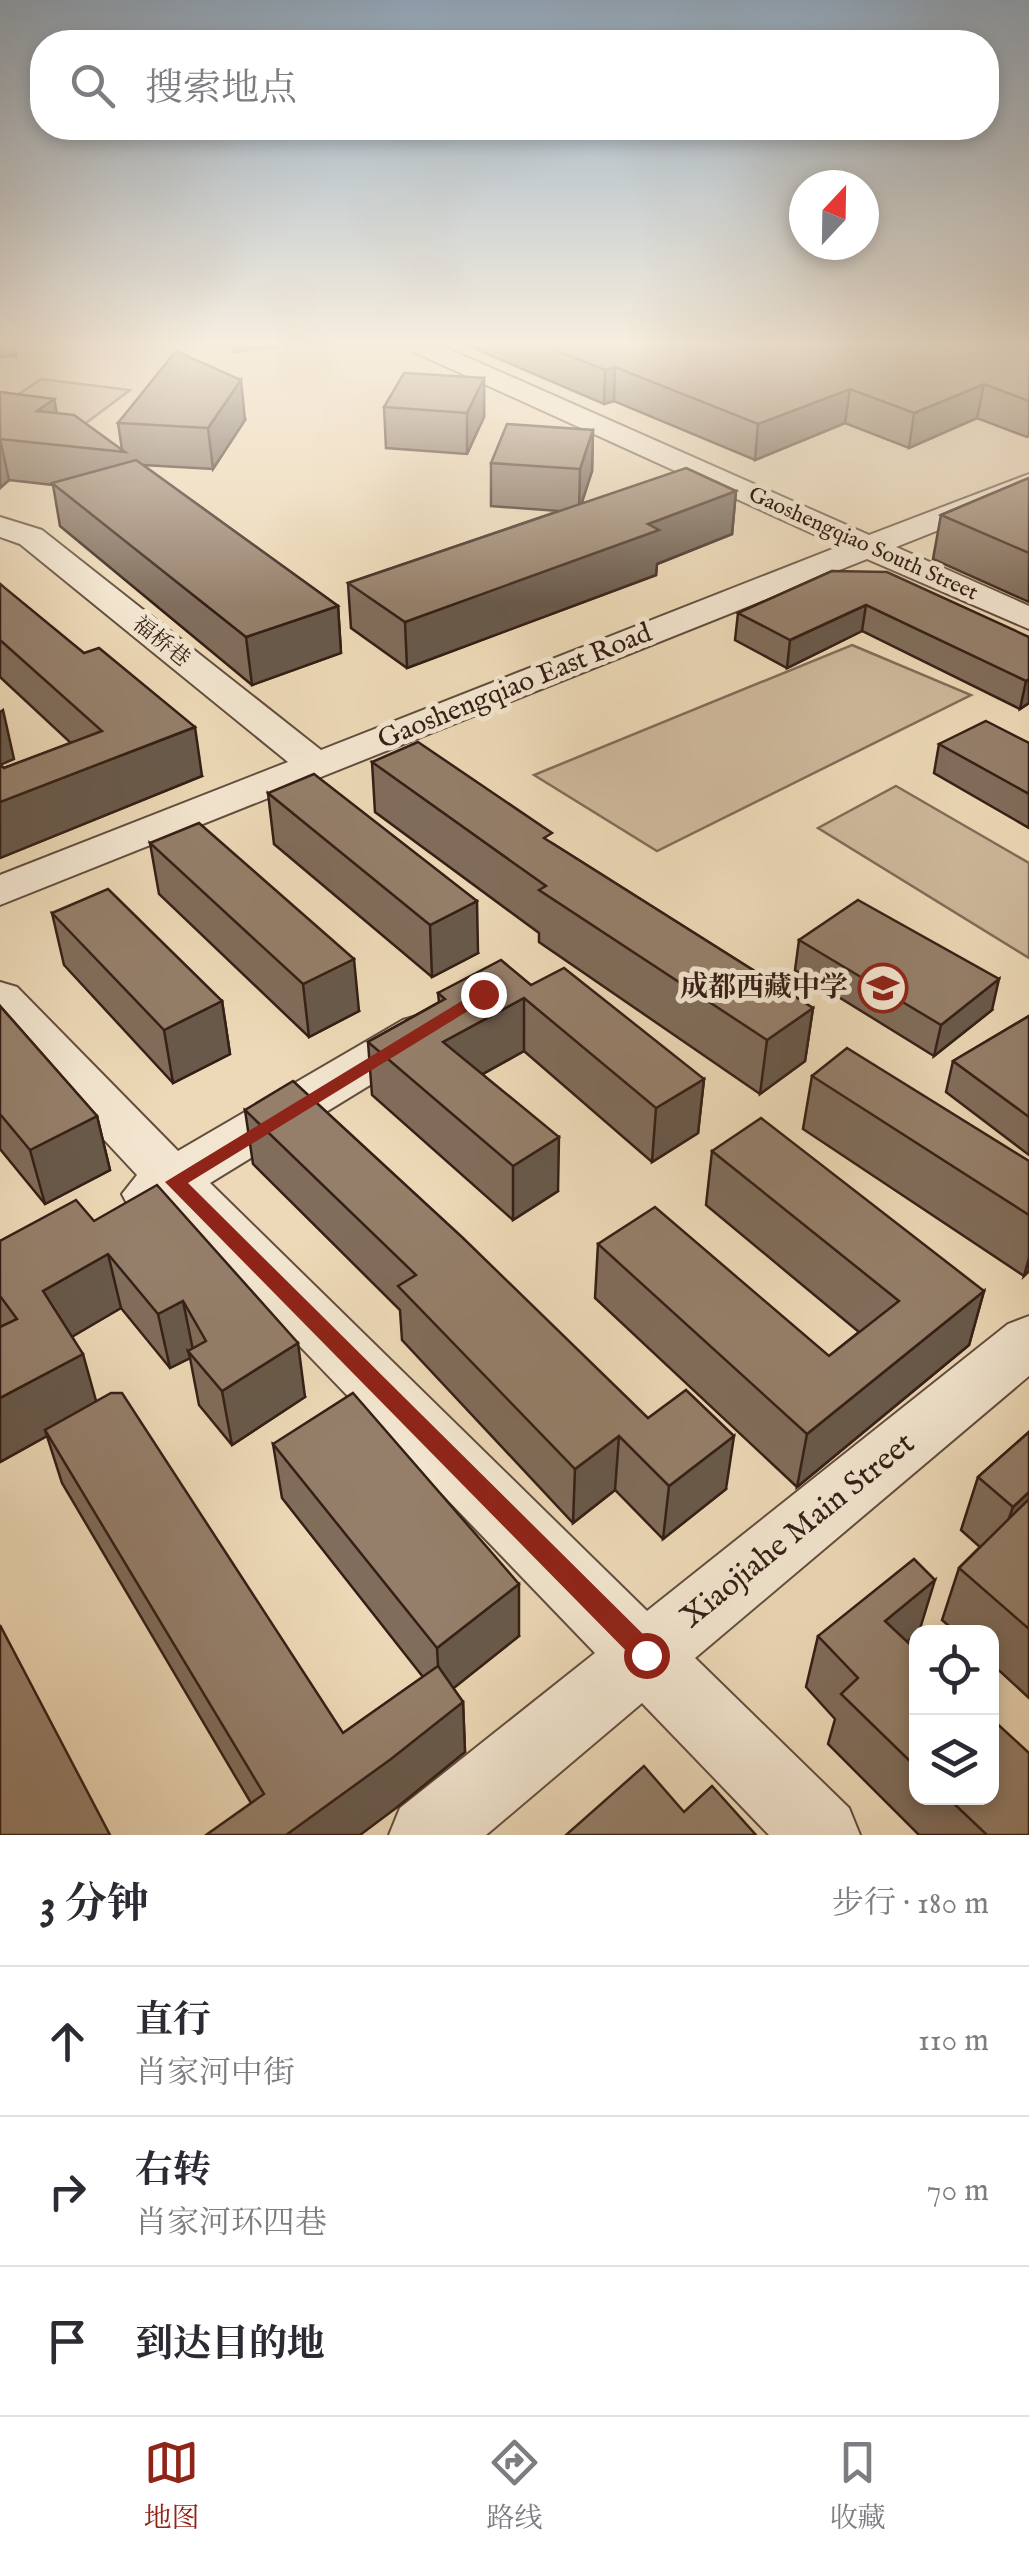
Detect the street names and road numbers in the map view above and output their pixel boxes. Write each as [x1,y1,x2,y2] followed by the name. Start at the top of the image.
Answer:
[744,481,982,607] street label: Gaoshengqiao South Street
[127,610,195,674] street label: 福桥巷
[373,616,657,758] street label: Gaoshengqiao East Road
[672,1424,924,1638] street label: Xiaojiahe Main Street

